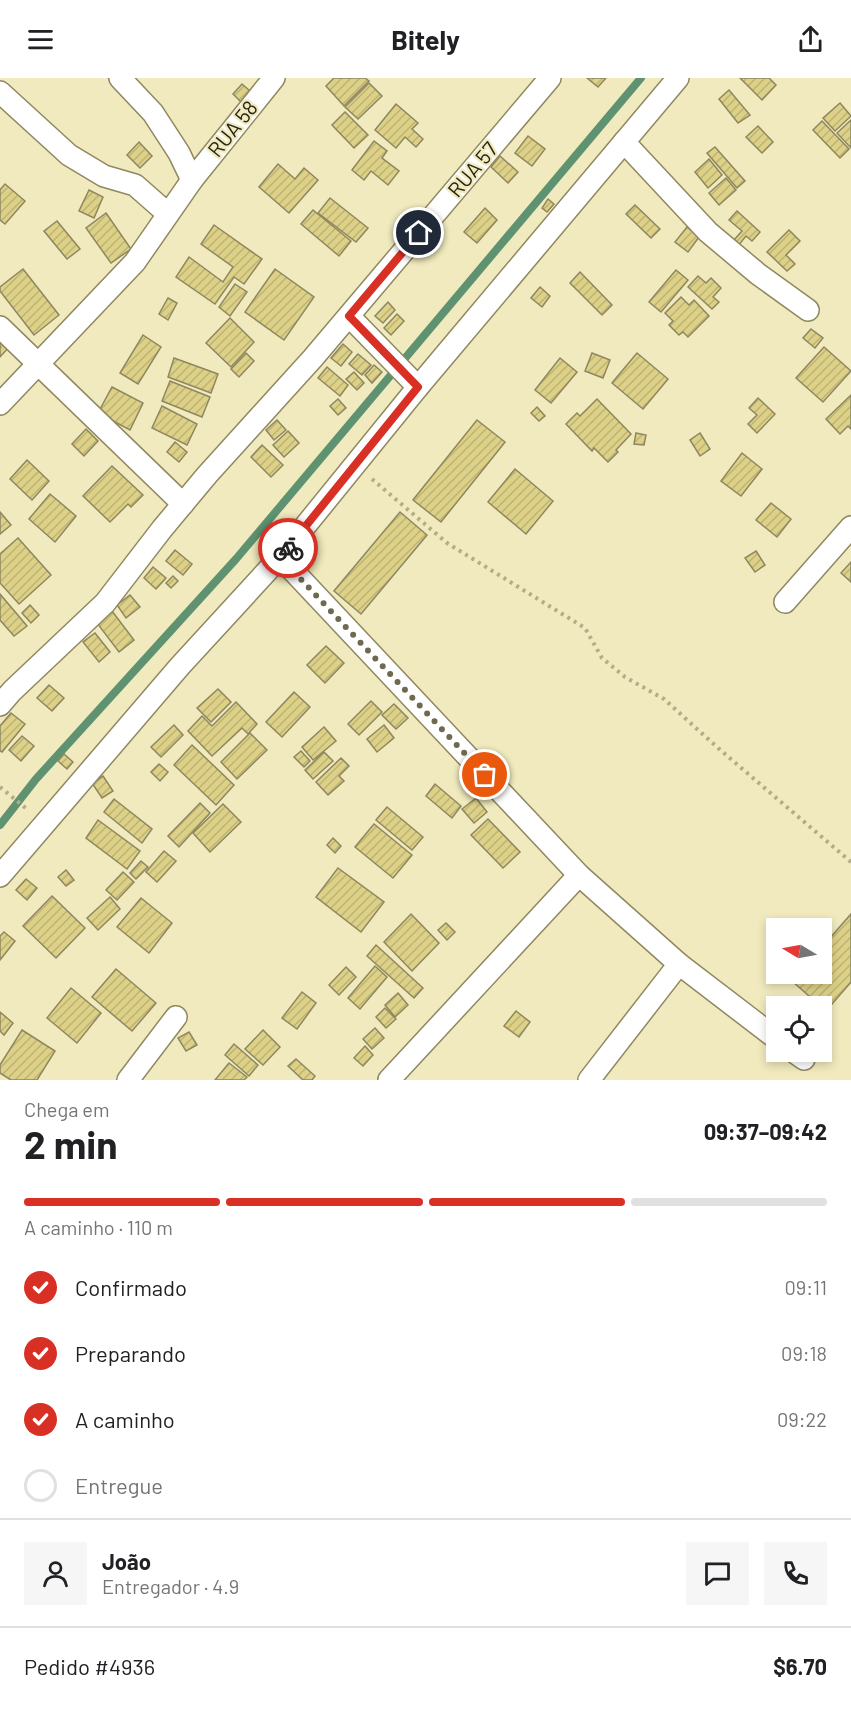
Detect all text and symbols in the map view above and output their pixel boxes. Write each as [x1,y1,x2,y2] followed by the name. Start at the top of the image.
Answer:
[24,23,57,56] icon: menu
[391,23,460,55] text: Bitely
[794,23,827,56] icon: share
[202,95,262,161] street label: RUA 58
[442,136,502,202] street label: RUA 57
[393,207,444,258] pin
[402,216,435,249] icon: home
[258,518,318,578] courier
[272,532,305,565] icon: bike
[459,749,510,800] pin
[468,758,501,791] icon: bag
[766,918,832,984] north arrow
[766,918,832,1062] map controls
[766,996,832,1062] button: locate
[24,1097,110,1121] text: Chega em
[704,1118,827,1144] text: 09:37–09:42
[24,1120,117,1167] text: 2 min
[24,1215,173,1239] text: A caminho · 110 m
[24,1271,57,1304] icon: check
[75,1274,187,1300] text: Confirmado
[784,1275,827,1299] text: 09:11
[24,1337,57,1370] icon: check
[75,1340,186,1366] text: Preparando
[781,1341,827,1365] text: 09:18
[24,1403,57,1436] icon: check
[75,1406,175,1432] text: A caminho
[777,1407,827,1431] text: 09:22
[75,1472,163,1498] text: Entregue
[24,1542,87,1605] button: person
[686,1542,749,1605] button: chat
[764,1542,827,1605] button: phone
[102,1548,151,1574] text: João
[102,1574,239,1598] text: Entregador · 4.9
[24,1653,155,1679] text: Pedido #4936
[773,1653,827,1679] text: $6.70

